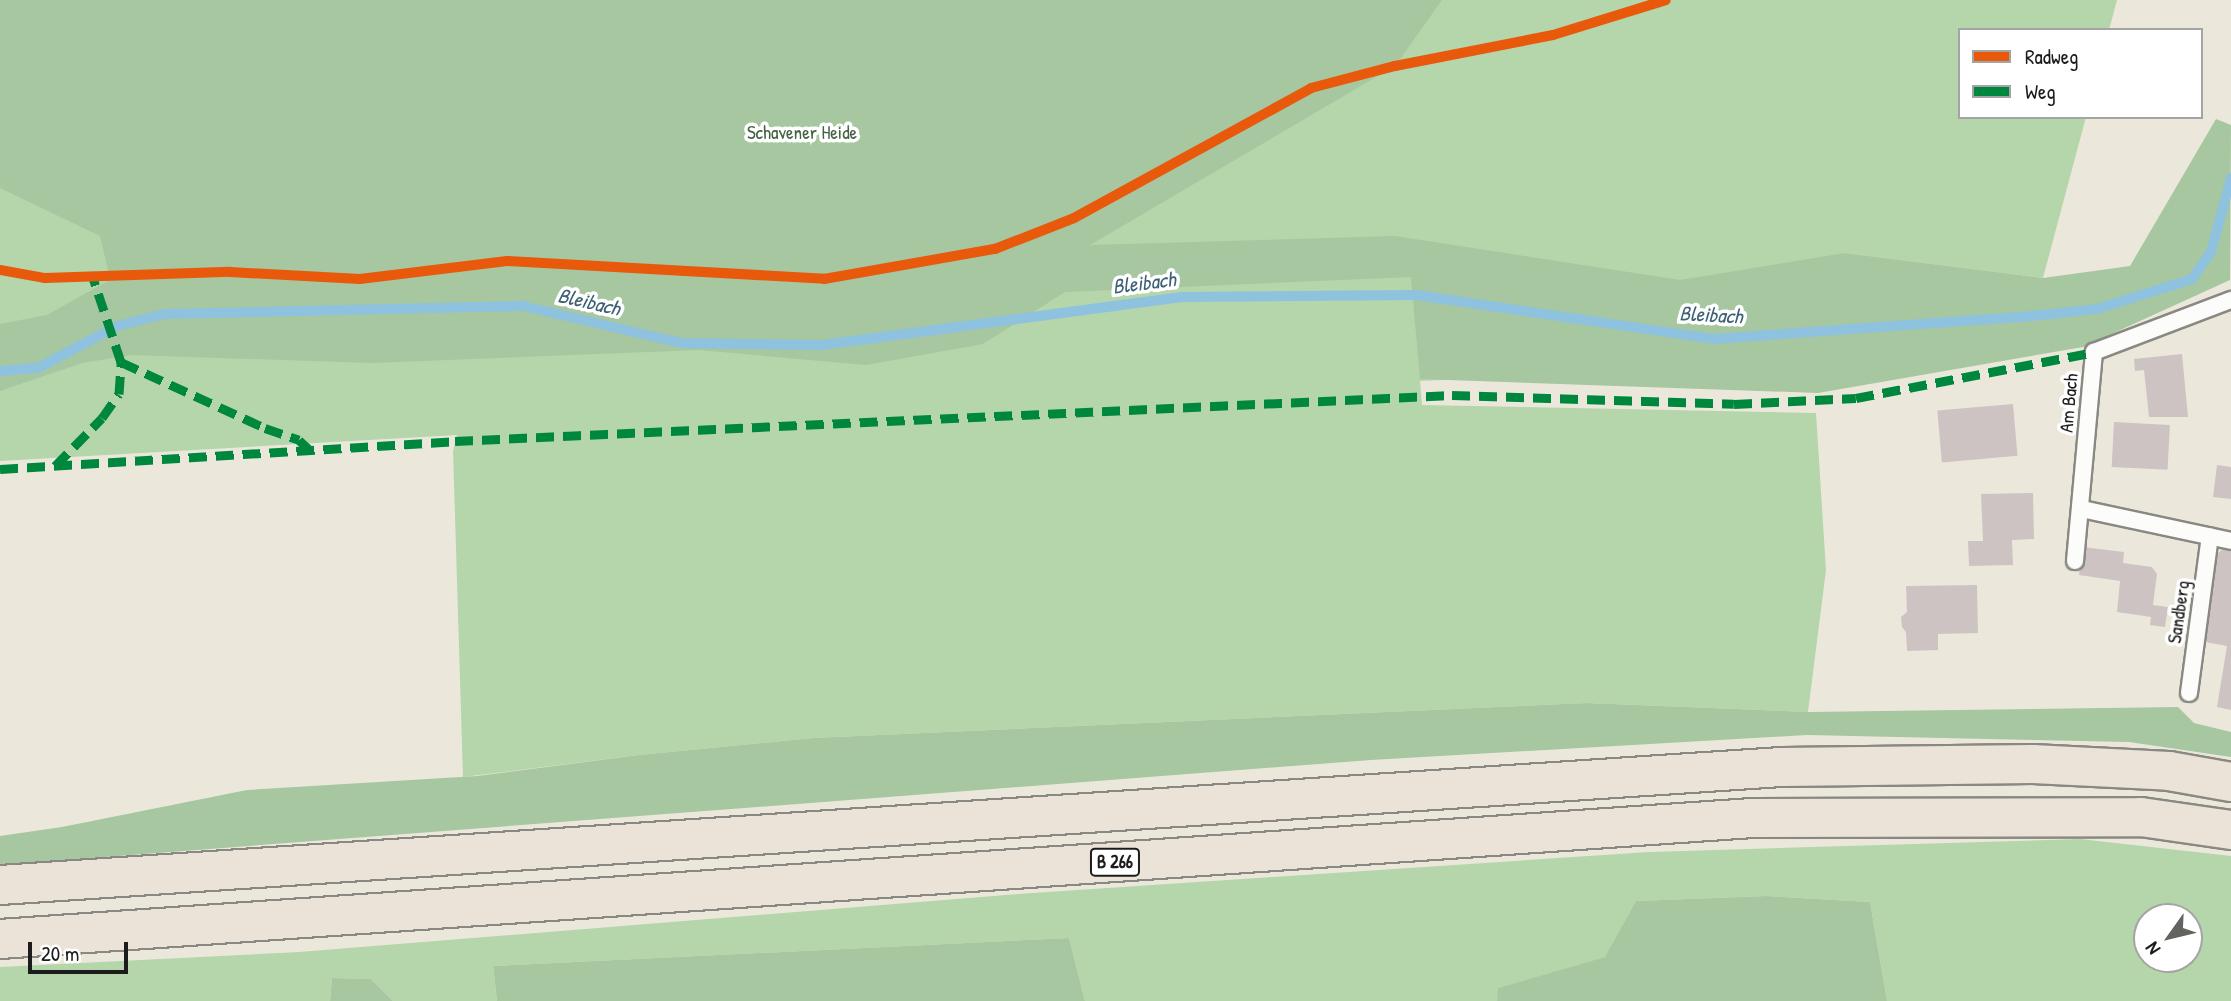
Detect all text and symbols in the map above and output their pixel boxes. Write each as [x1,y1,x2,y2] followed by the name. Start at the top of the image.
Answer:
[1958,28,2203,119] legend
[2025,42,2078,71] text: Radweg
[2025,77,2056,106] text: Weg
[747,122,857,144] park label: Schavener Heide
[1111,267,1177,299] water label: Bleibach
[555,283,623,321] water label: Bleibach
[1679,301,1743,329] water label: Bleibach
[2055,373,2083,433] street label: Am Bach
[2163,579,2195,645] street label: Sandberg
[1089,848,1141,876] road number: B 266
[2133,903,2203,973] north arrow
[32,928,131,972] scale bar
[2139,937,2166,960] text: N
[41,939,79,968] text: 20 m

